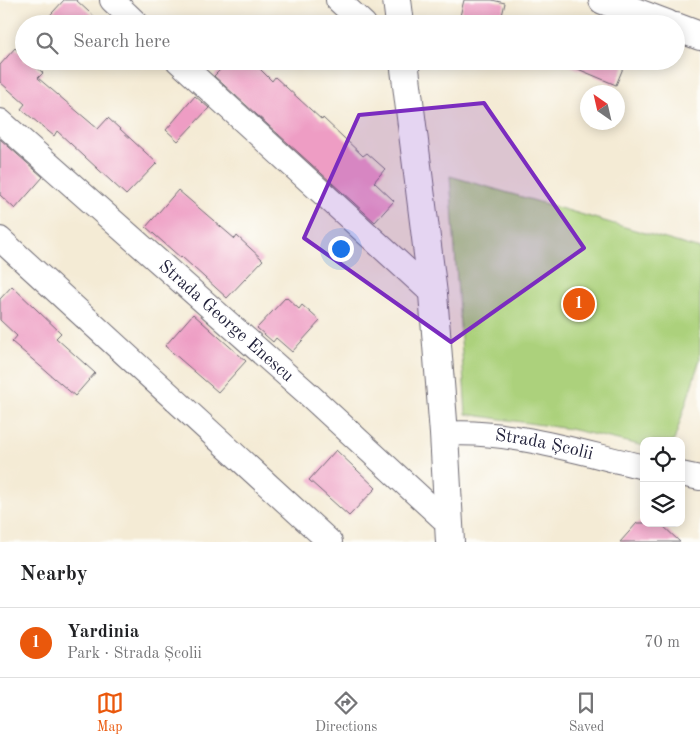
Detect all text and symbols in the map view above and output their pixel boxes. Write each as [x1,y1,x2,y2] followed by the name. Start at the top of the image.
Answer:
[15,15,685,70] search box
[33,29,61,57] icon: search
[73,33,170,52] text: Search here
[580,85,625,130] north arrow
[328,236,354,262] your location
[155,257,297,386] street label: Strada George Enescu
[563,285,595,323] pin: 1
[494,426,595,463] street label: Strada Școlii
[640,437,685,527] map controls
[640,437,685,482] button: locate
[640,482,685,527] button: layers
[20,564,88,585] text: Nearby
[67,623,139,642] text: Yardinia
[31,635,41,651] text: 1
[644,635,680,651] text: 70 m
[67,646,202,662] text: Park · Strada Școlii
[96,689,124,736] tab: Map
[315,689,377,736] tab: Directions
[569,689,604,736] tab: Saved

